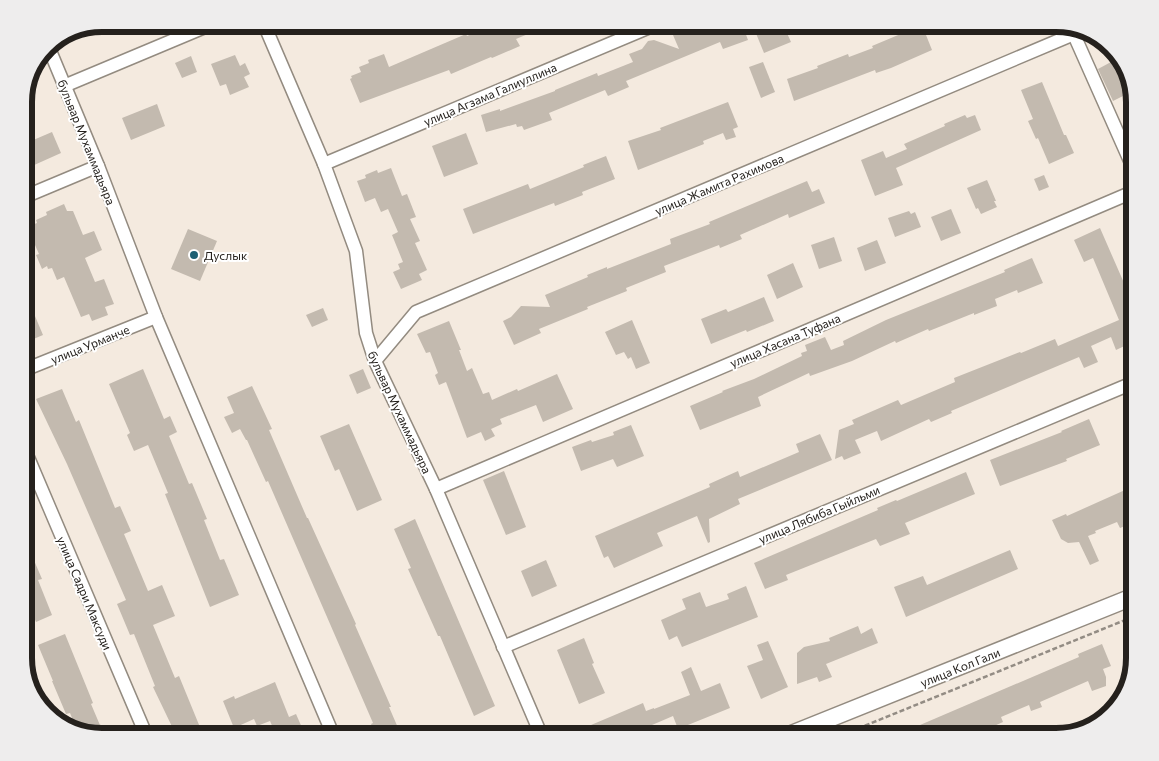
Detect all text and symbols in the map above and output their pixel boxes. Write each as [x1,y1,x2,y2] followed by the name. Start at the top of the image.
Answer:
[421,60,559,128] street label: улица Агзама Галиуллина
[55,77,119,207] street label: бульвар Мухаммадьяра
[652,150,786,218] street label: улица Жамита Рахимова
[204,248,248,262] place label: Дуслык
[188,249,200,261] marker: Дуслык
[728,310,842,370] street label: улица Хасана Туфана
[49,322,131,366] street label: улица Урманче
[365,348,435,476] street label: бульвар Мухаммадьяра
[756,482,882,546] street label: улица Лябиба Гыйльми
[55,534,115,652] street label: улица Садри Максуди
[918,645,1002,689] street label: улица Кол Гали

